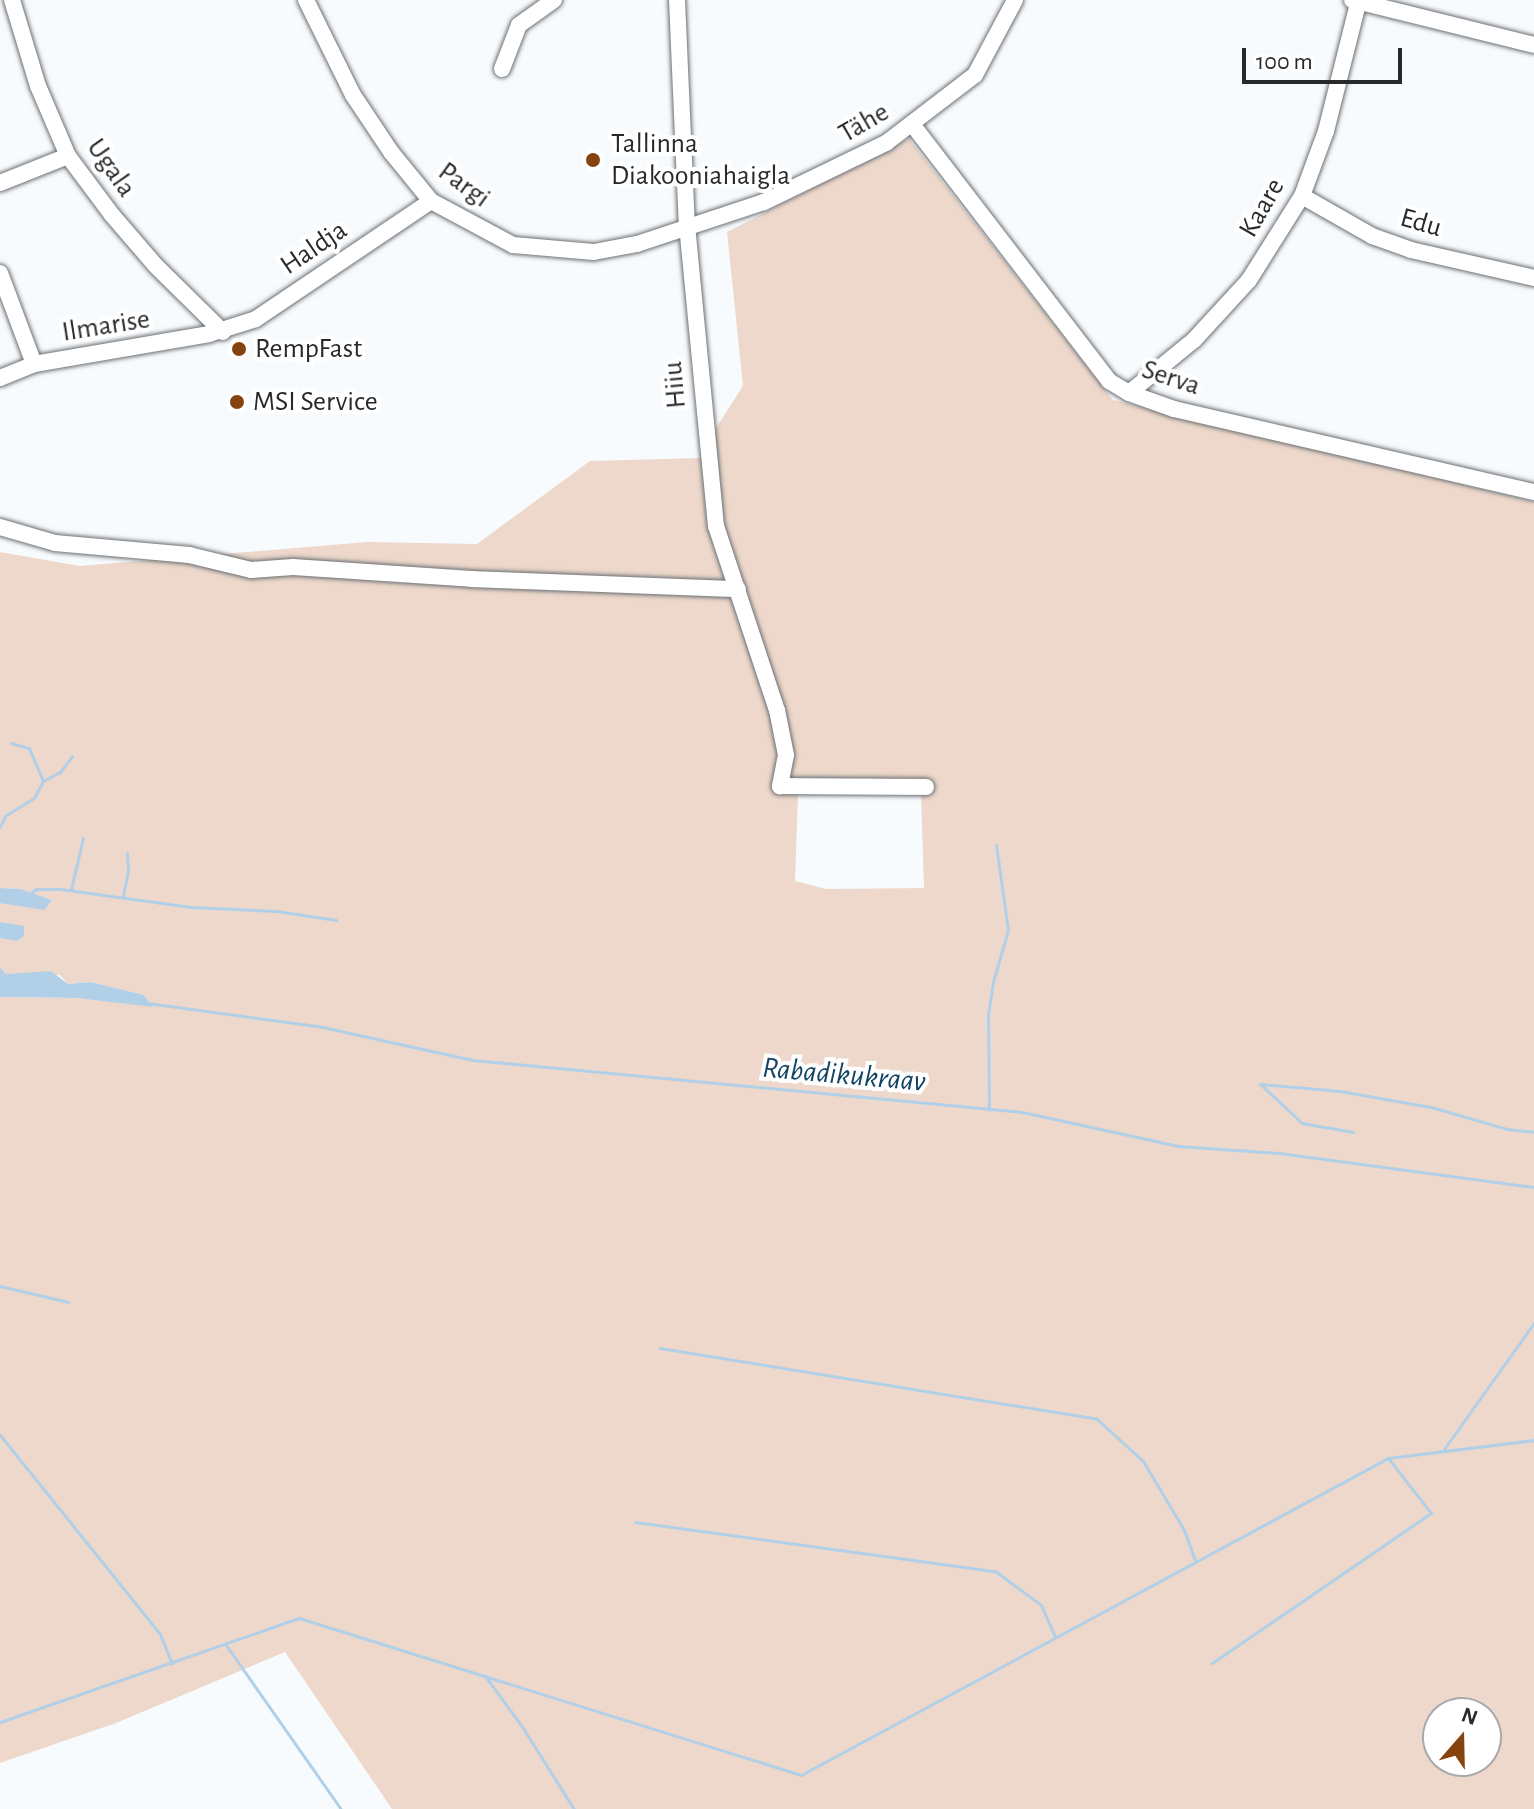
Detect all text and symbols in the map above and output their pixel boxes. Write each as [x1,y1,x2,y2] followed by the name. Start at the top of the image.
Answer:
[1246,32,1406,82] scale bar
[1256,50,1313,74] text: 100 m
[833,95,895,151] street label: Tähe
[611,127,790,193] place label: Tallinna Diakooniahaigla
[79,132,143,204] street label: Ugala
[582,149,604,171] marker: Tallinna Diakooniahaigla
[431,155,497,215] street label: Pargi
[1232,173,1292,243] street label: Kaare
[1396,201,1446,245] street label: Edu
[274,214,354,282] street label: Haldja
[60,302,152,350] street label: Ilmarise
[255,332,362,366] place label: RempFast
[230,340,248,358] marker: RempFast
[1138,353,1204,403] street label: Serva
[656,360,694,410] street label: Hiiu
[253,385,378,419] place label: MSI Service
[228,393,246,411] marker: MSI Service
[761,1050,927,1100] water label: Rabadikukraav
[1422,1697,1502,1777] north arrow
[1459,1703,1480,1729] text: N

